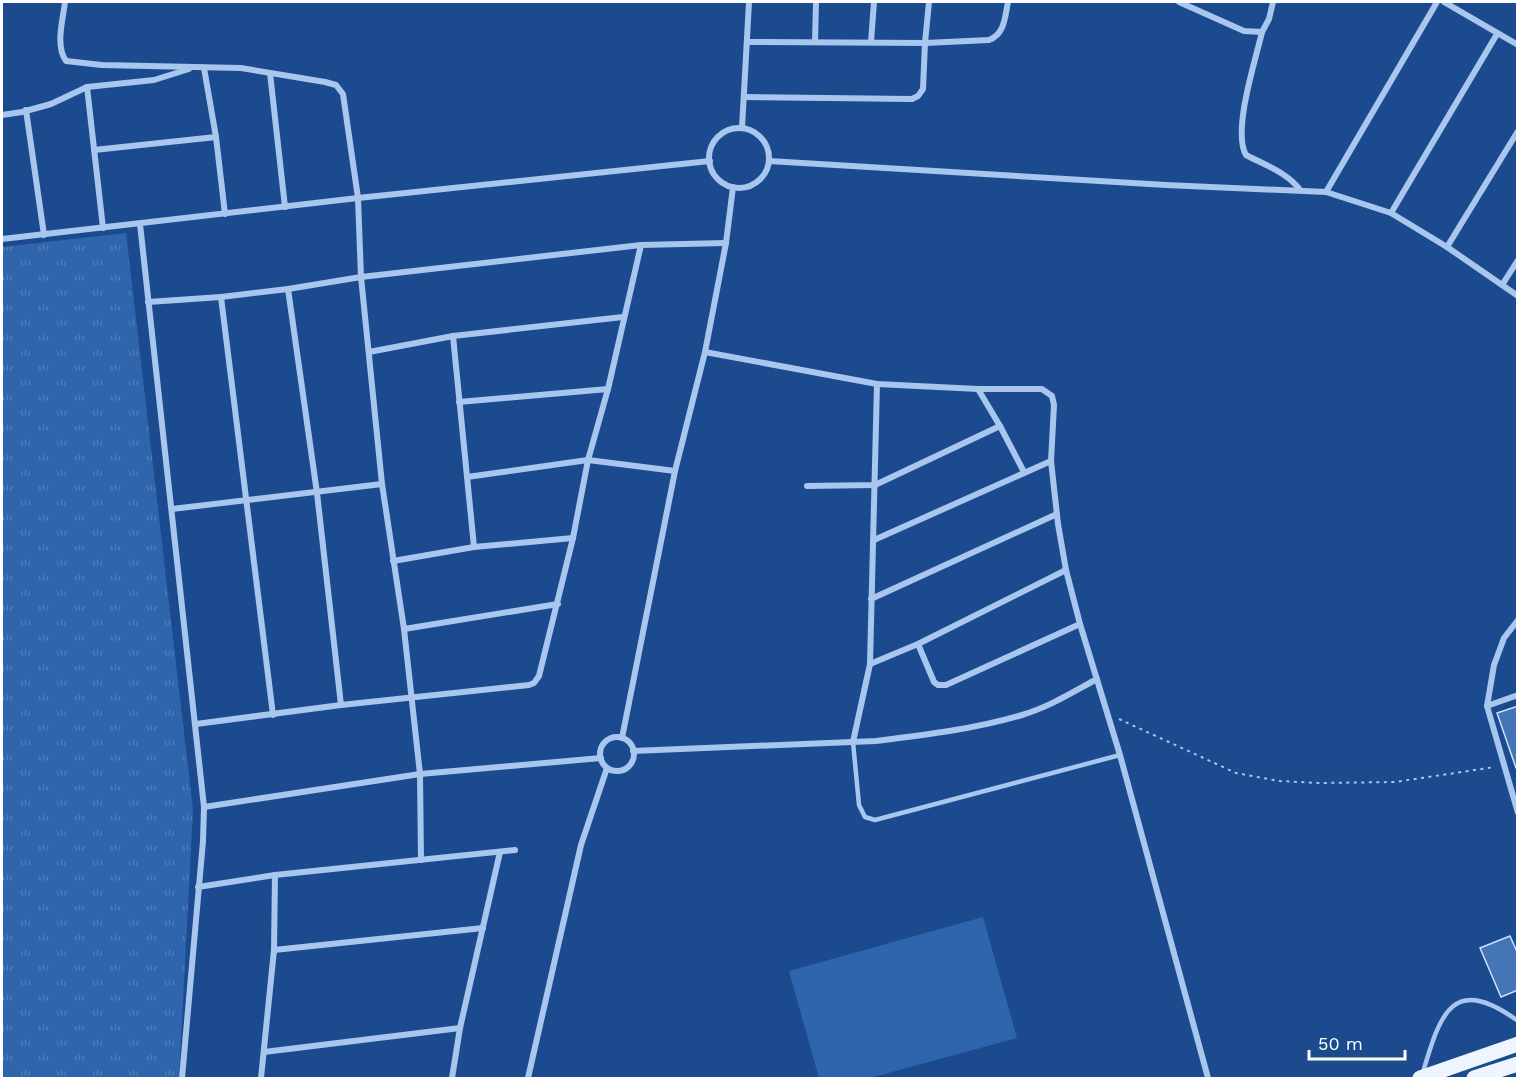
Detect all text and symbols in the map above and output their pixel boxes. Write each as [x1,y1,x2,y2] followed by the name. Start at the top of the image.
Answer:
[1309,1023,1405,1061] scale bar
[1318,1033,1363,1054] text: 50 m

